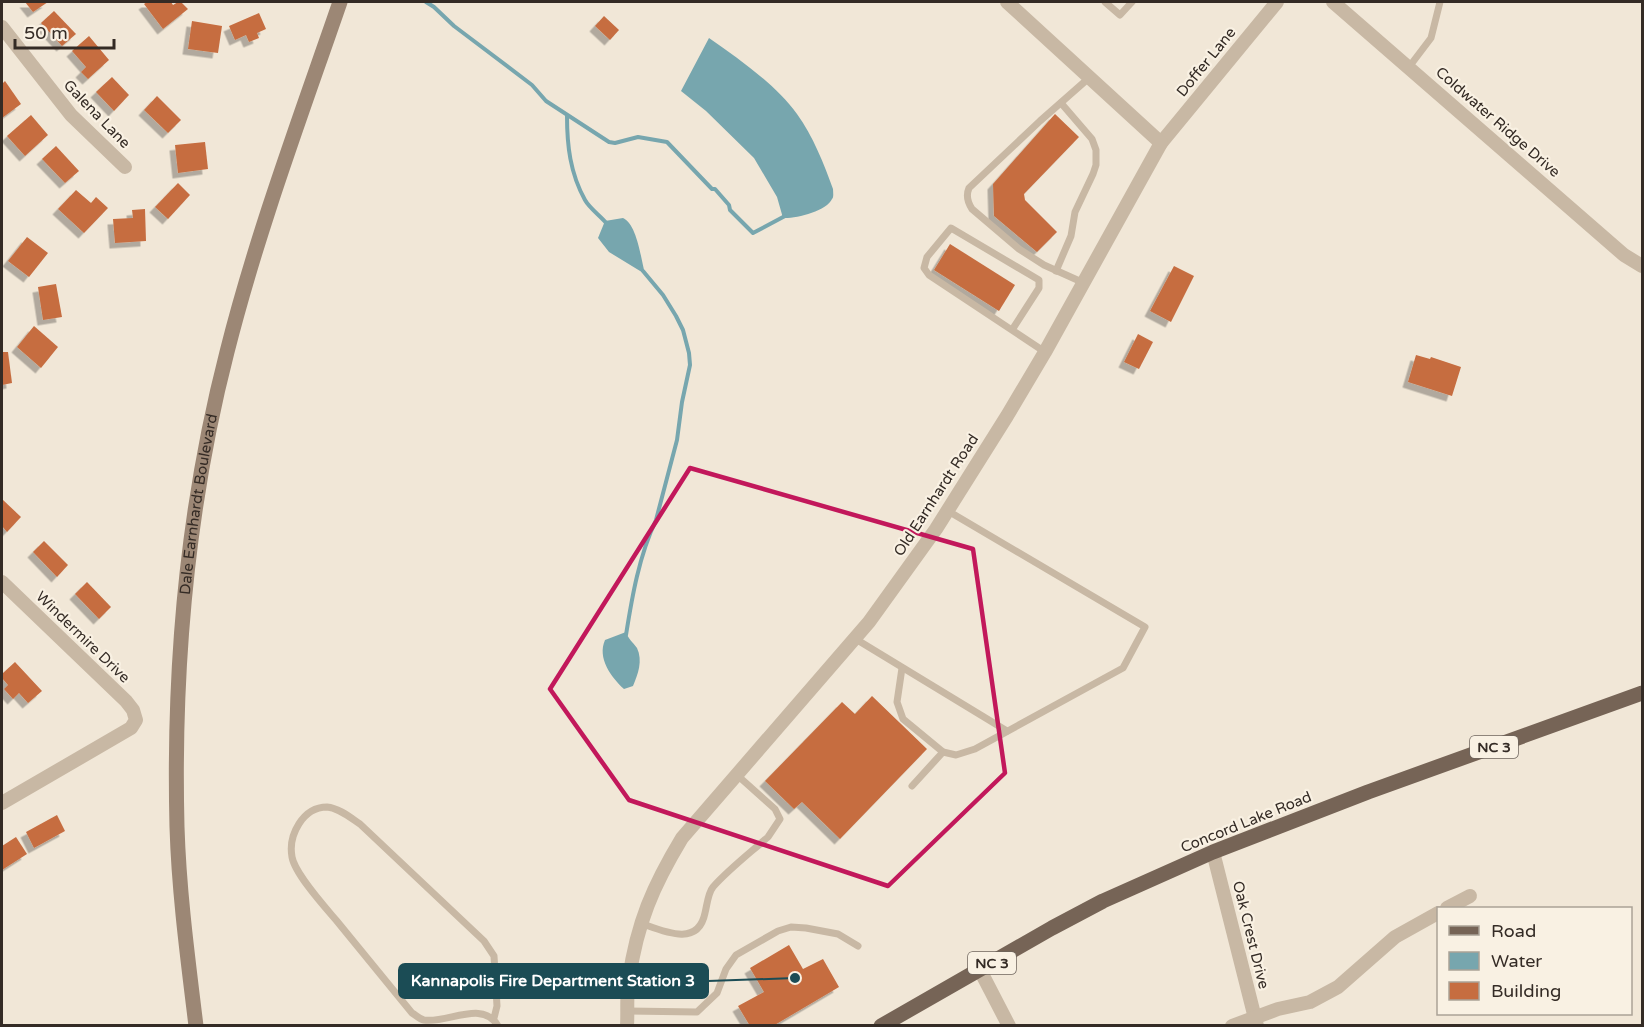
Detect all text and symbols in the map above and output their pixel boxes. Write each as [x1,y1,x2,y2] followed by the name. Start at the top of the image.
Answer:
[15,12,114,50] scale bar
[24,22,68,44] text: 50 m
[1173,24,1239,100] street label: Doffer Lane
[1432,63,1564,181] street label: Coldwater Ridge Drive
[60,76,134,152] street label: Galena Lane
[176,412,221,596] street label: Dale Earnhardt Boulevard
[890,431,982,559] street label: Old Earnhardt Road
[32,587,134,687] street label: Windermire Drive
[1470,736,1518,758] road number: NC 3
[1178,788,1314,856] street label: Concord Lake Road
[1229,879,1273,991] street label: Oak Crest Drive
[1437,907,1632,1015] legend
[1491,920,1536,942] text: Road
[1491,950,1542,972] text: Water
[968,952,1016,974] road number: NC 3
[399,964,708,998] callout: Kannapolis Fire Department Station 3
[411,971,695,991] text: Kannapolis Fire Department Station 3
[1491,980,1561,1002] text: Building

